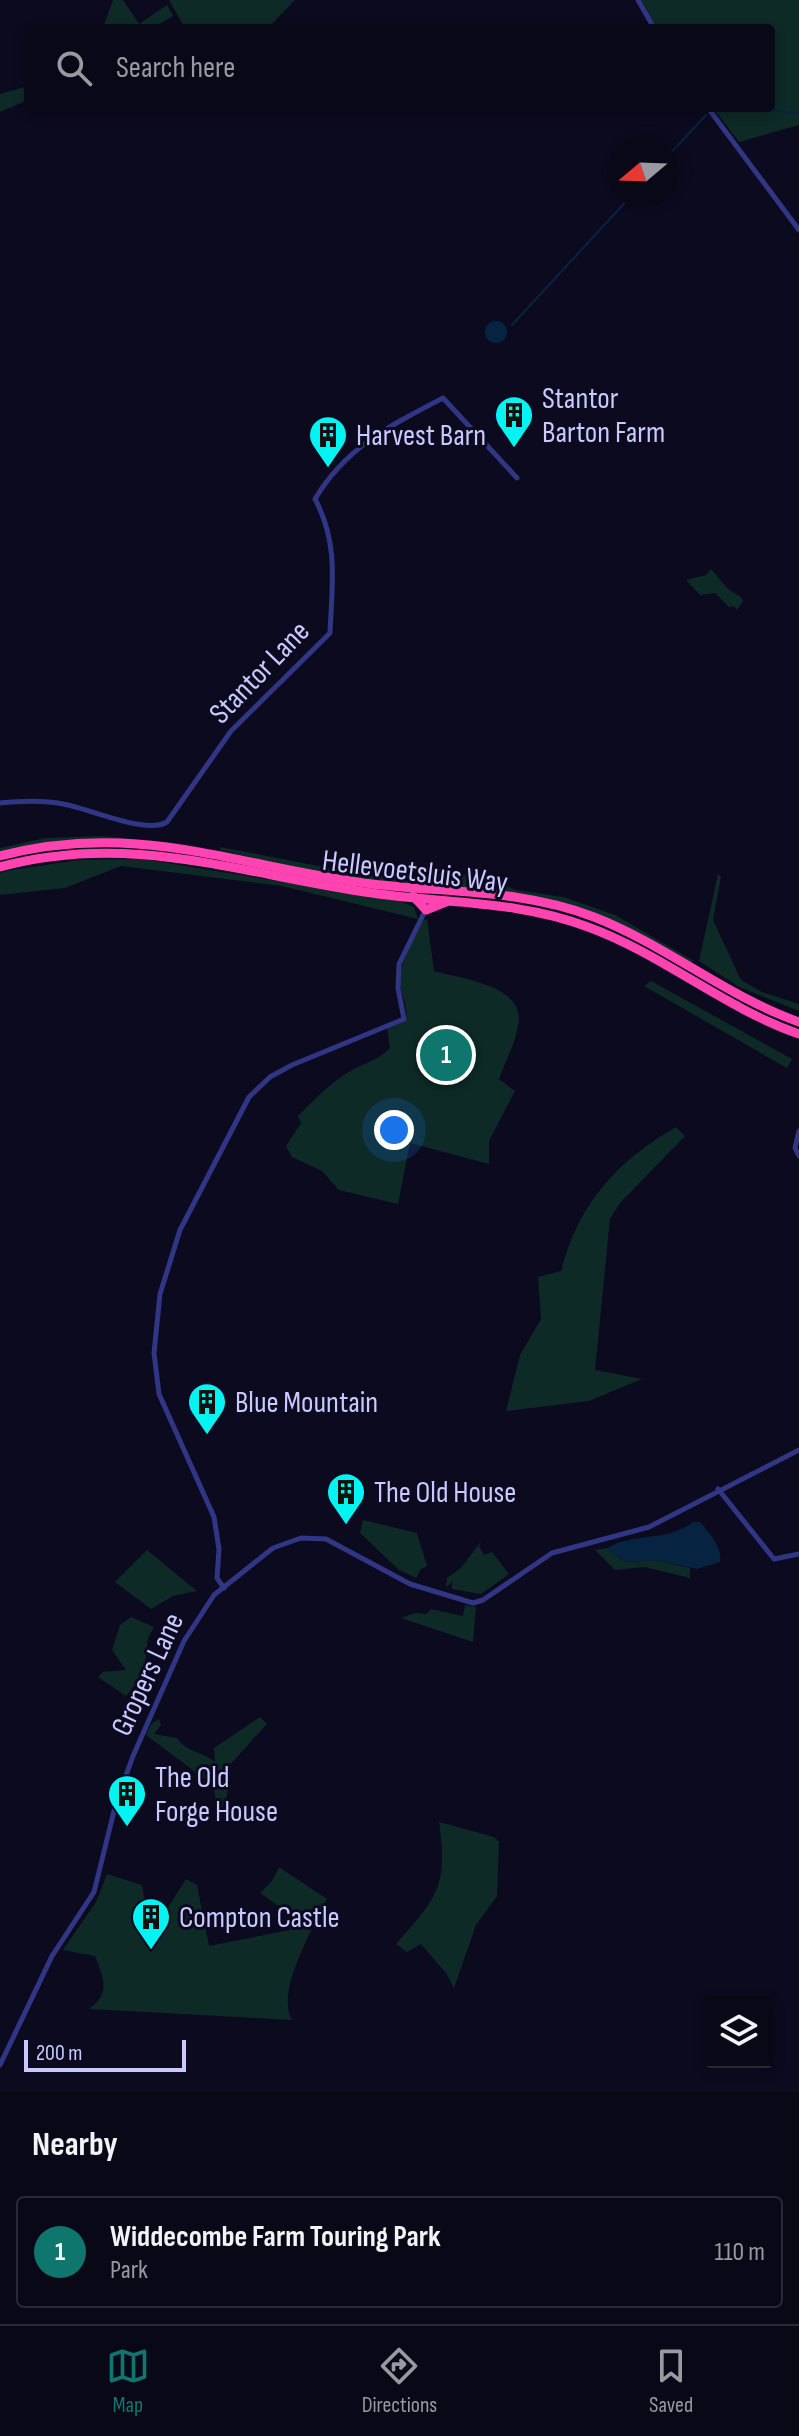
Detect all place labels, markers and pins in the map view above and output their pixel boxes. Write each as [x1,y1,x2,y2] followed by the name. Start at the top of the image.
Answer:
[542,381,665,451] place label: Stantor Barton Farm
[493,394,535,449] building icon: Stantor Barton Farm
[307,414,349,469] building icon: Harvest Barn
[356,418,486,454] place label: Harvest Barn
[420,1025,472,1085] pin: 1
[186,1381,228,1436] building icon: Blue Mountain
[235,1385,378,1421] place label: Blue Mountain
[325,1471,367,1526] building icon: The Old House
[374,1475,516,1511] place label: The Old House
[155,1760,278,1830] place label: The Old Forge House
[106,1773,148,1828] building icon: The Old Forge House
[130,1896,172,1951] building icon: Compton Castle
[179,1900,340,1936] place label: Compton Castle

